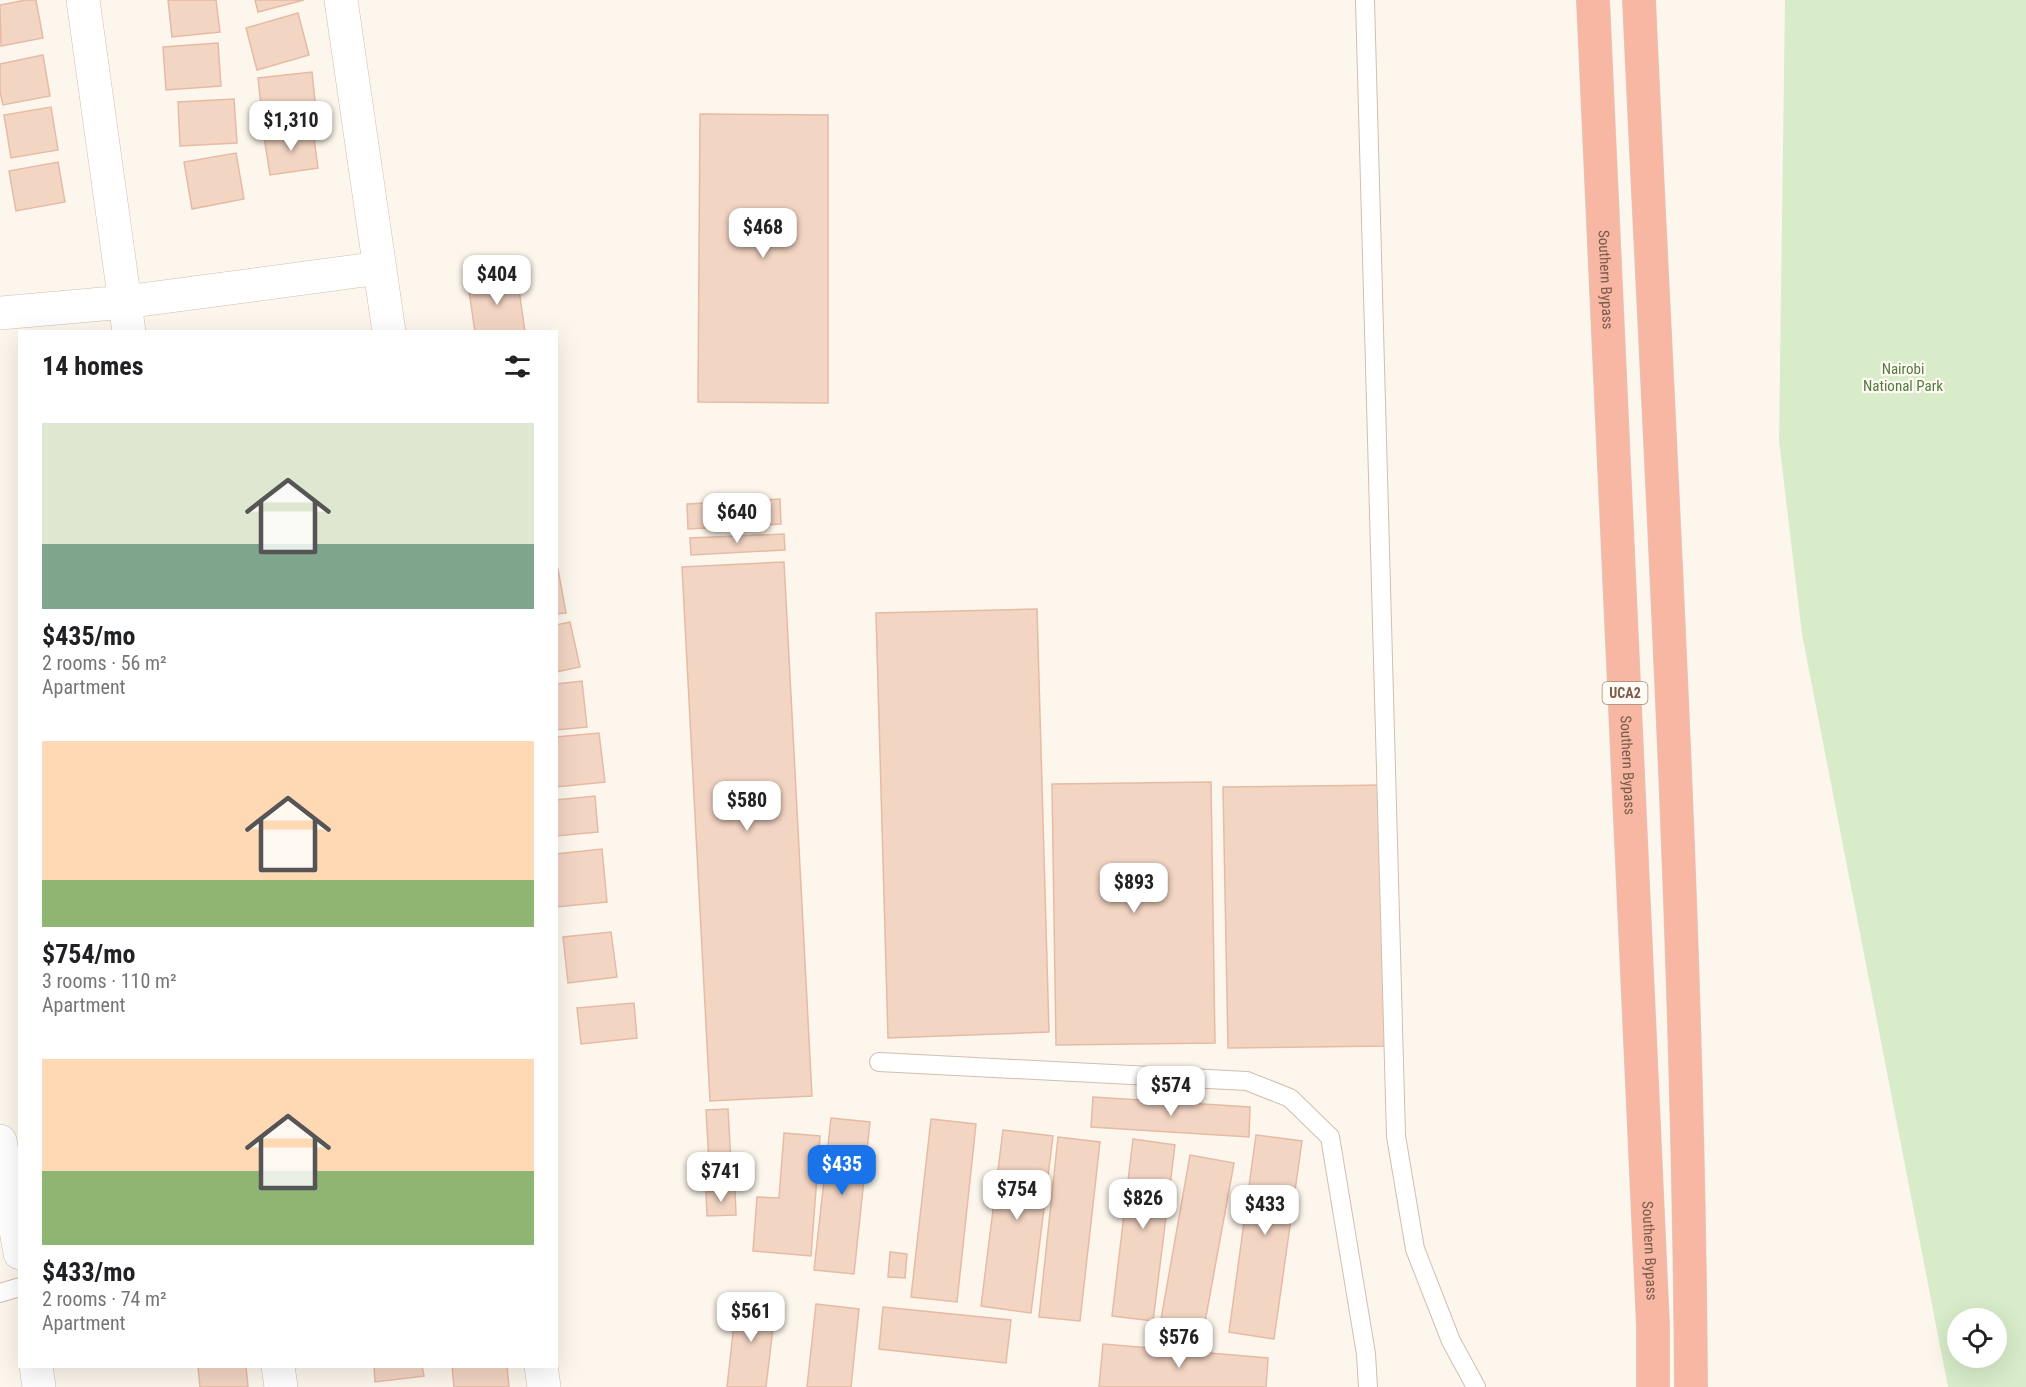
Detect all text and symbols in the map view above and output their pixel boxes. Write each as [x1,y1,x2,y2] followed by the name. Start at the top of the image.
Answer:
[242,101,340,152] pin: $1,310
[263,108,319,132] text: $1,310
[727,208,799,259] pin: $468
[743,215,783,239] text: $468
[1594,230,1617,330] street label: Southern Bypass
[461,255,533,306] pin: $404
[477,262,517,286] text: $404
[501,350,534,383] icon: filters
[42,351,144,381] text: 14 homes
[1863,360,1943,395] park label: Nairobi National Park
[234,462,342,570] icon: home
[701,493,773,544] pin: $640
[717,500,757,524] text: $640
[42,621,135,651] text: $435/mo
[42,651,167,675] text: 2 rooms · 56 m²
[42,675,126,699] text: Apartment
[1602,682,1648,704] road number: UCA2
[1616,715,1639,815] street label: Southern Bypass
[234,780,342,888] icon: home
[711,781,783,832] pin: $580
[727,788,767,812] text: $580
[1098,863,1170,914] pin: $893
[1114,870,1154,894] text: $893
[42,939,135,969] text: $754/mo
[42,969,177,993] text: 3 rooms · 110 m²
[42,993,126,1017] text: Apartment
[1135,1066,1207,1117] pin: $574
[1151,1073,1191,1097] text: $574
[234,1098,342,1206] icon: home
[806,1145,878,1196] pin: $435
[685,1152,757,1203] pin: $741
[822,1152,862,1176] text: $435
[701,1159,741,1183] text: $741
[981,1170,1053,1221] pin: $754
[997,1177,1037,1201] text: $754
[1107,1179,1179,1230] pin: $826
[1229,1185,1301,1236] pin: $433
[1123,1186,1163,1210] text: $826
[1245,1192,1285,1216] text: $433
[1638,1201,1661,1301] street label: Southern Bypass
[42,1257,135,1287] text: $433/mo
[42,1287,167,1311] text: 2 rooms · 74 m²
[715,1292,787,1343] pin: $561
[731,1299,771,1323] text: $561
[1947,1308,2007,1368] map controls
[1947,1308,2007,1368] button: locate
[42,1311,126,1335] text: Apartment
[1143,1318,1215,1369] pin: $576
[1159,1325,1199,1349] text: $576

